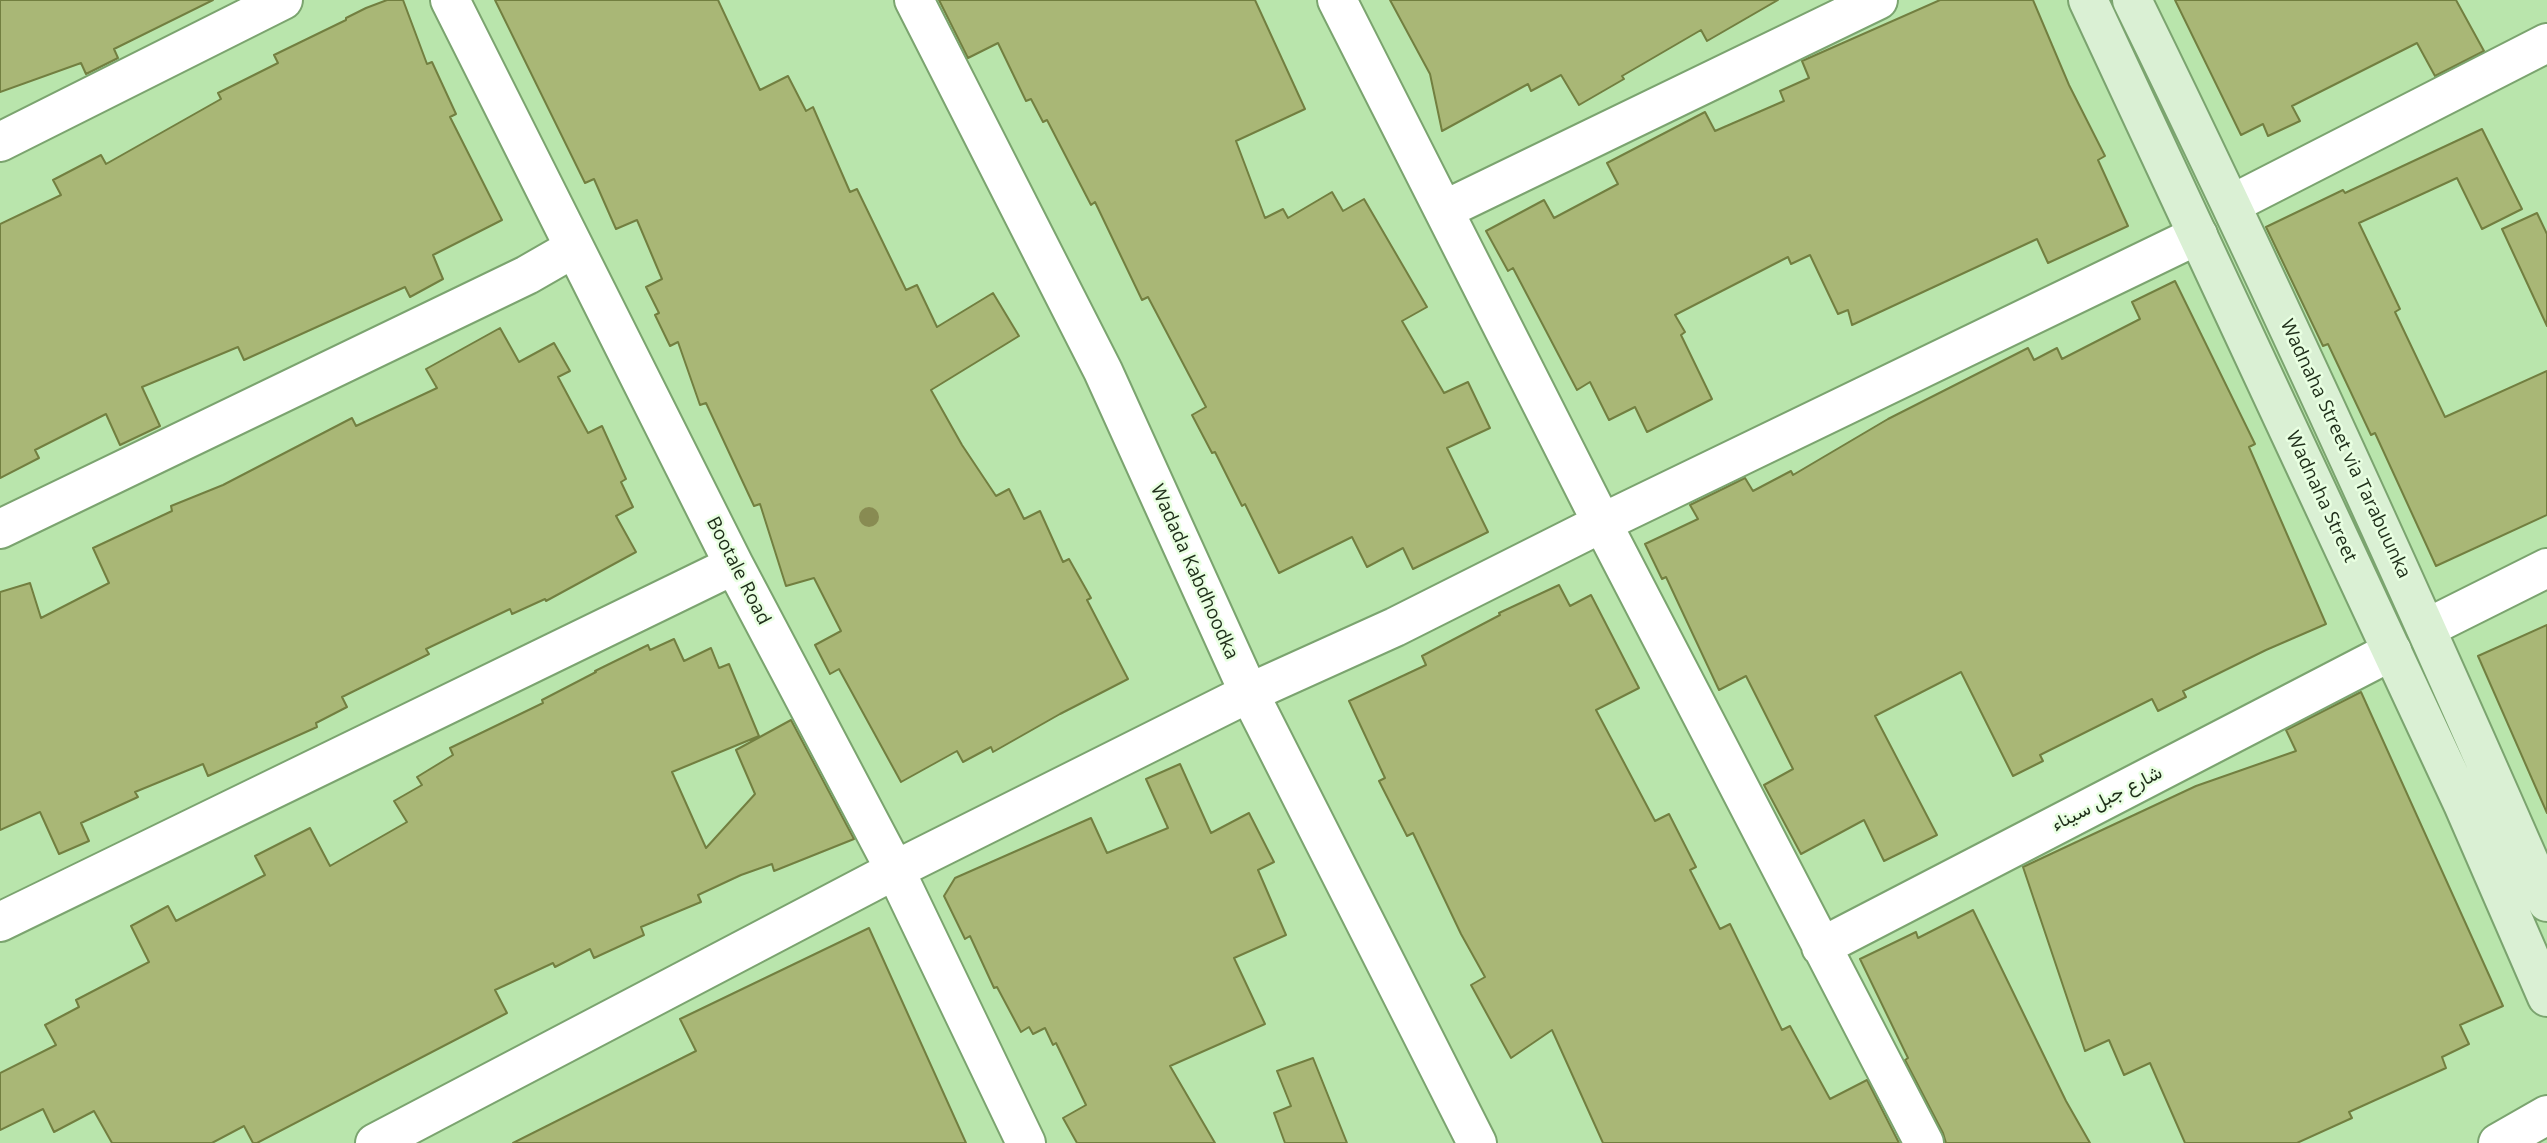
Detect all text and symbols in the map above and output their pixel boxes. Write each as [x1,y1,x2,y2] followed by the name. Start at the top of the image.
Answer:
[2275,316,2415,582] street label: Wadnaha Street via Tarabuunka
[2281,428,2361,566] street label: Wadnaha Street
[1145,481,1243,663] street label: Wadada Kabdhoodka
[701,513,775,629] street label: Bootale Road
[2048,761,2166,837] street label: شارع جبل سيناء

